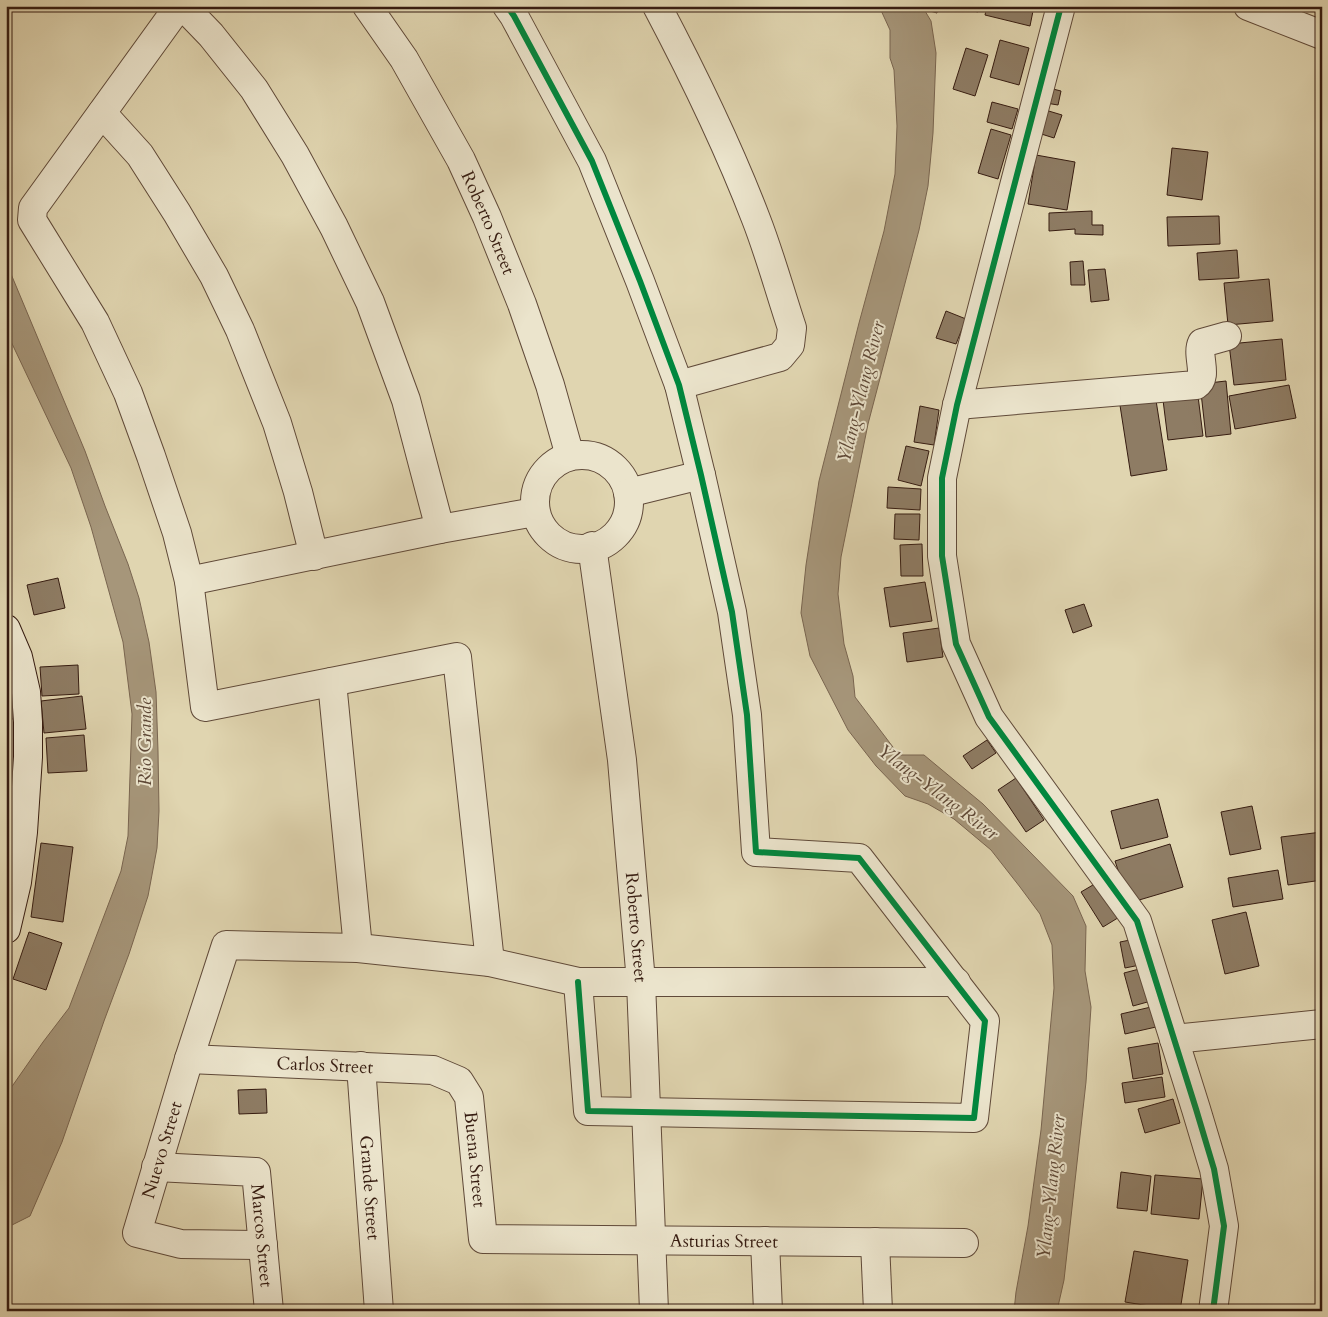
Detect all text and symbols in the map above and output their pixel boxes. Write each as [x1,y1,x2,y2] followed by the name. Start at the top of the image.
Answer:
[455,167,521,278] street label: Roberto Street
[831,318,891,466] water label: Ylang-Ylang River
[132,697,158,786] water label: Rio Grande
[872,738,1004,847] water label: Ylang-Ylang River
[619,871,654,984] street label: Roberto Street
[276,1050,374,1080] street label: Carlos Street
[135,1098,188,1202] street label: Nuevo Street
[458,1110,492,1209] street label: Buena Street
[1030,1113,1072,1261] water label: Ylang-Ylang River
[354,1134,386,1241] street label: Grande Street
[245,1183,279,1289] street label: Marcos Street
[670,1228,778,1254] street label: Asturias Street

